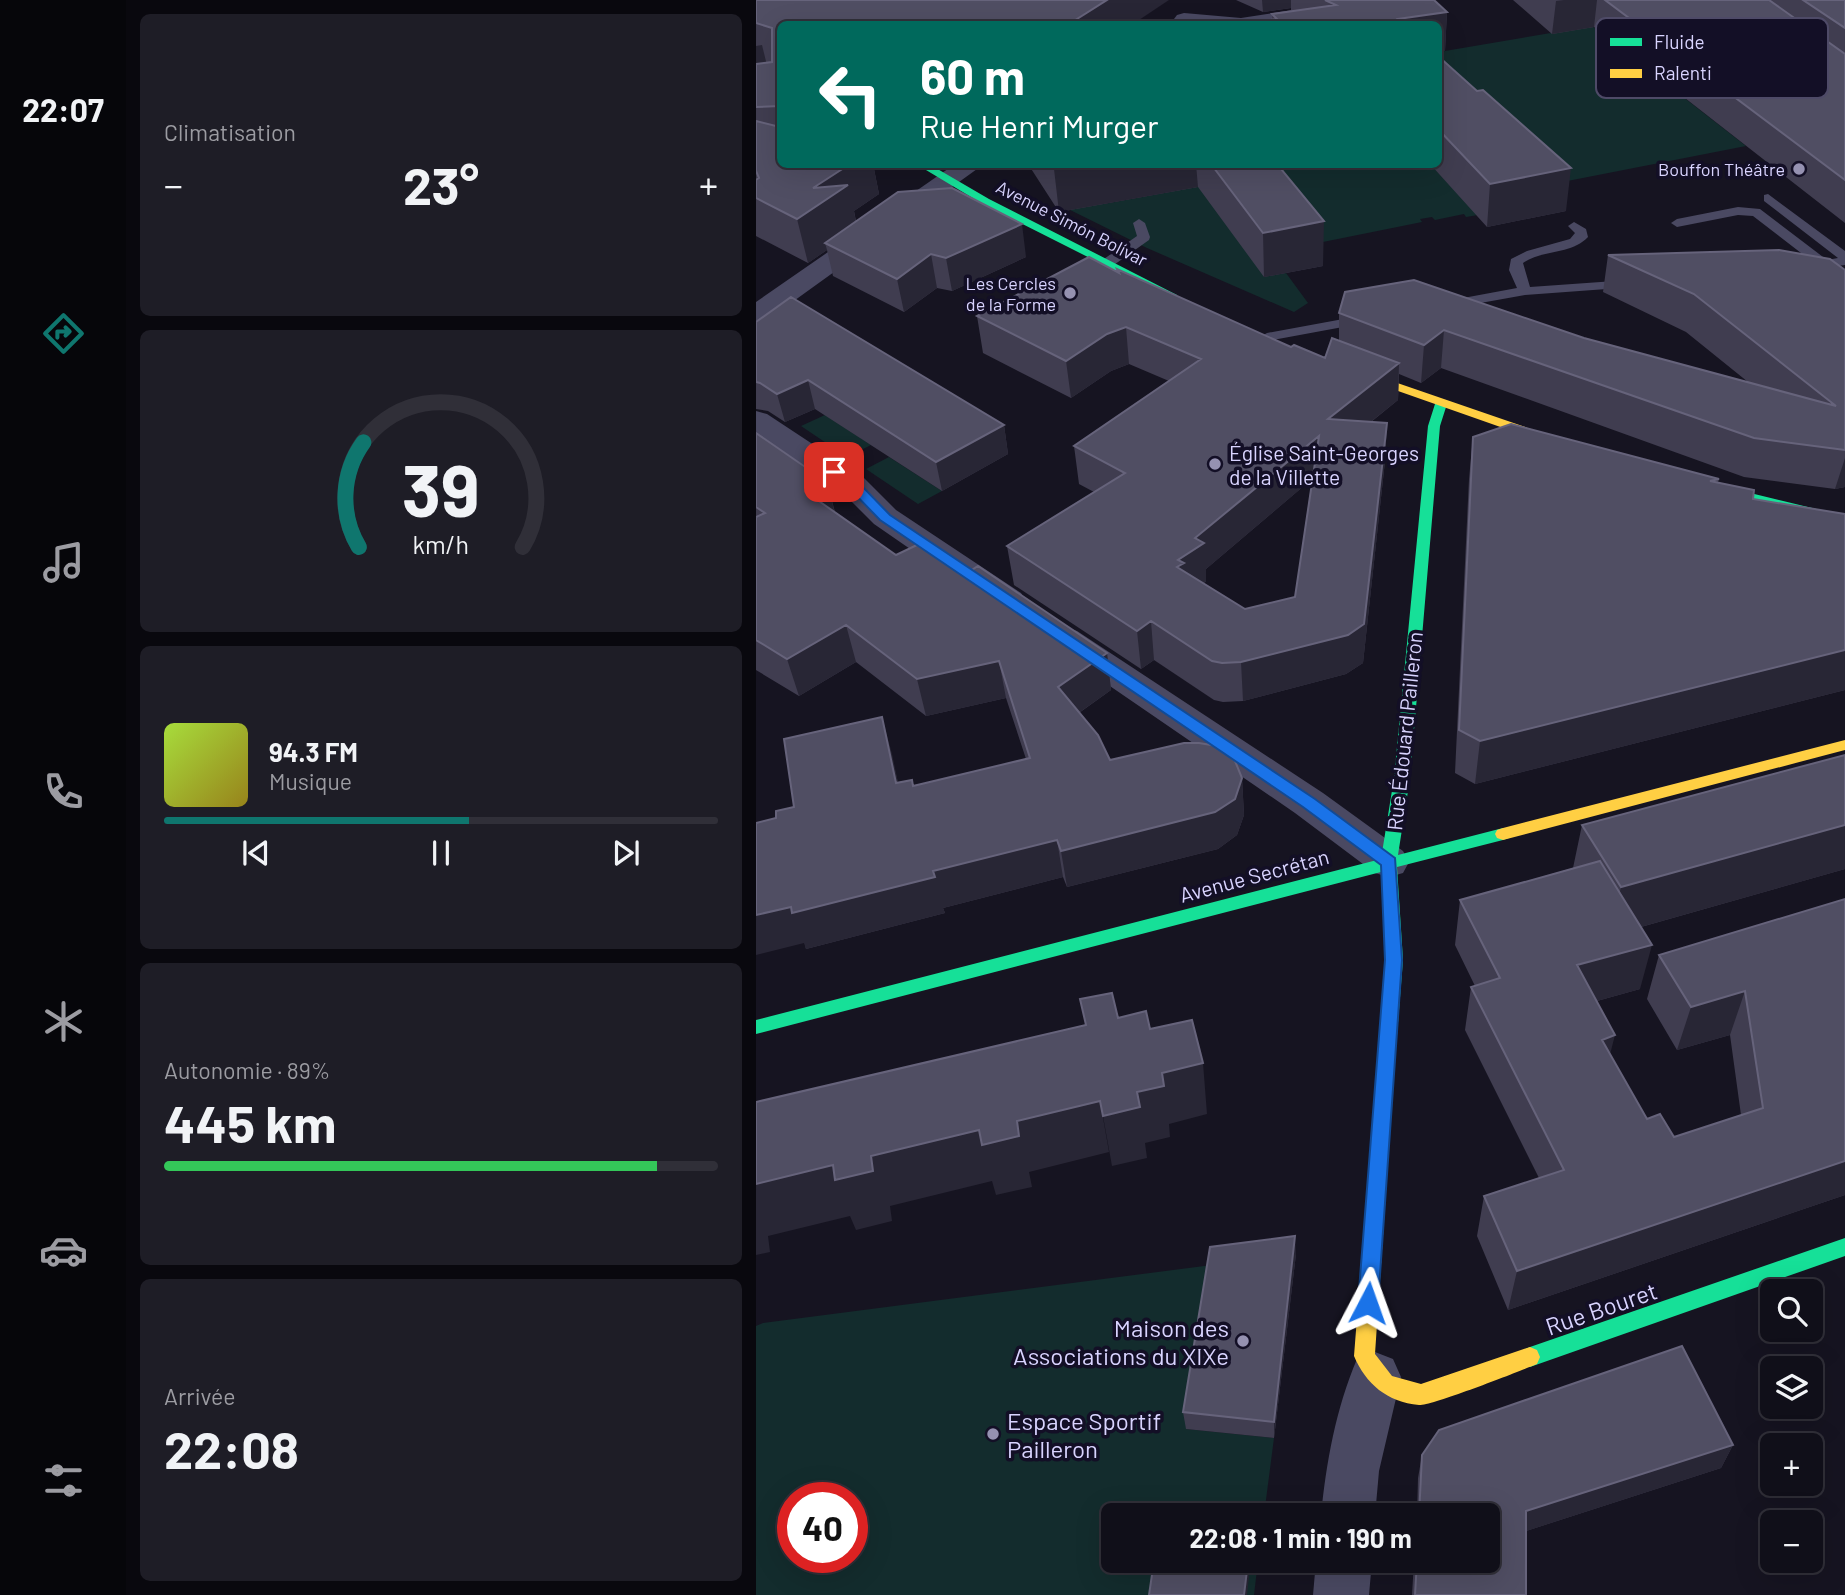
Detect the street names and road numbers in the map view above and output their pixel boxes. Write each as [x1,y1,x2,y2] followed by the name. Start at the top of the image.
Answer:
[993,175,1152,271] street label: Avenue Simón Bolívar
[1381,630,1427,832] street label: Rue Édouard Pailleron
[1177,843,1331,907] street label: Avenue Secrétan
[1541,1275,1661,1341] street label: Rue Bouret

